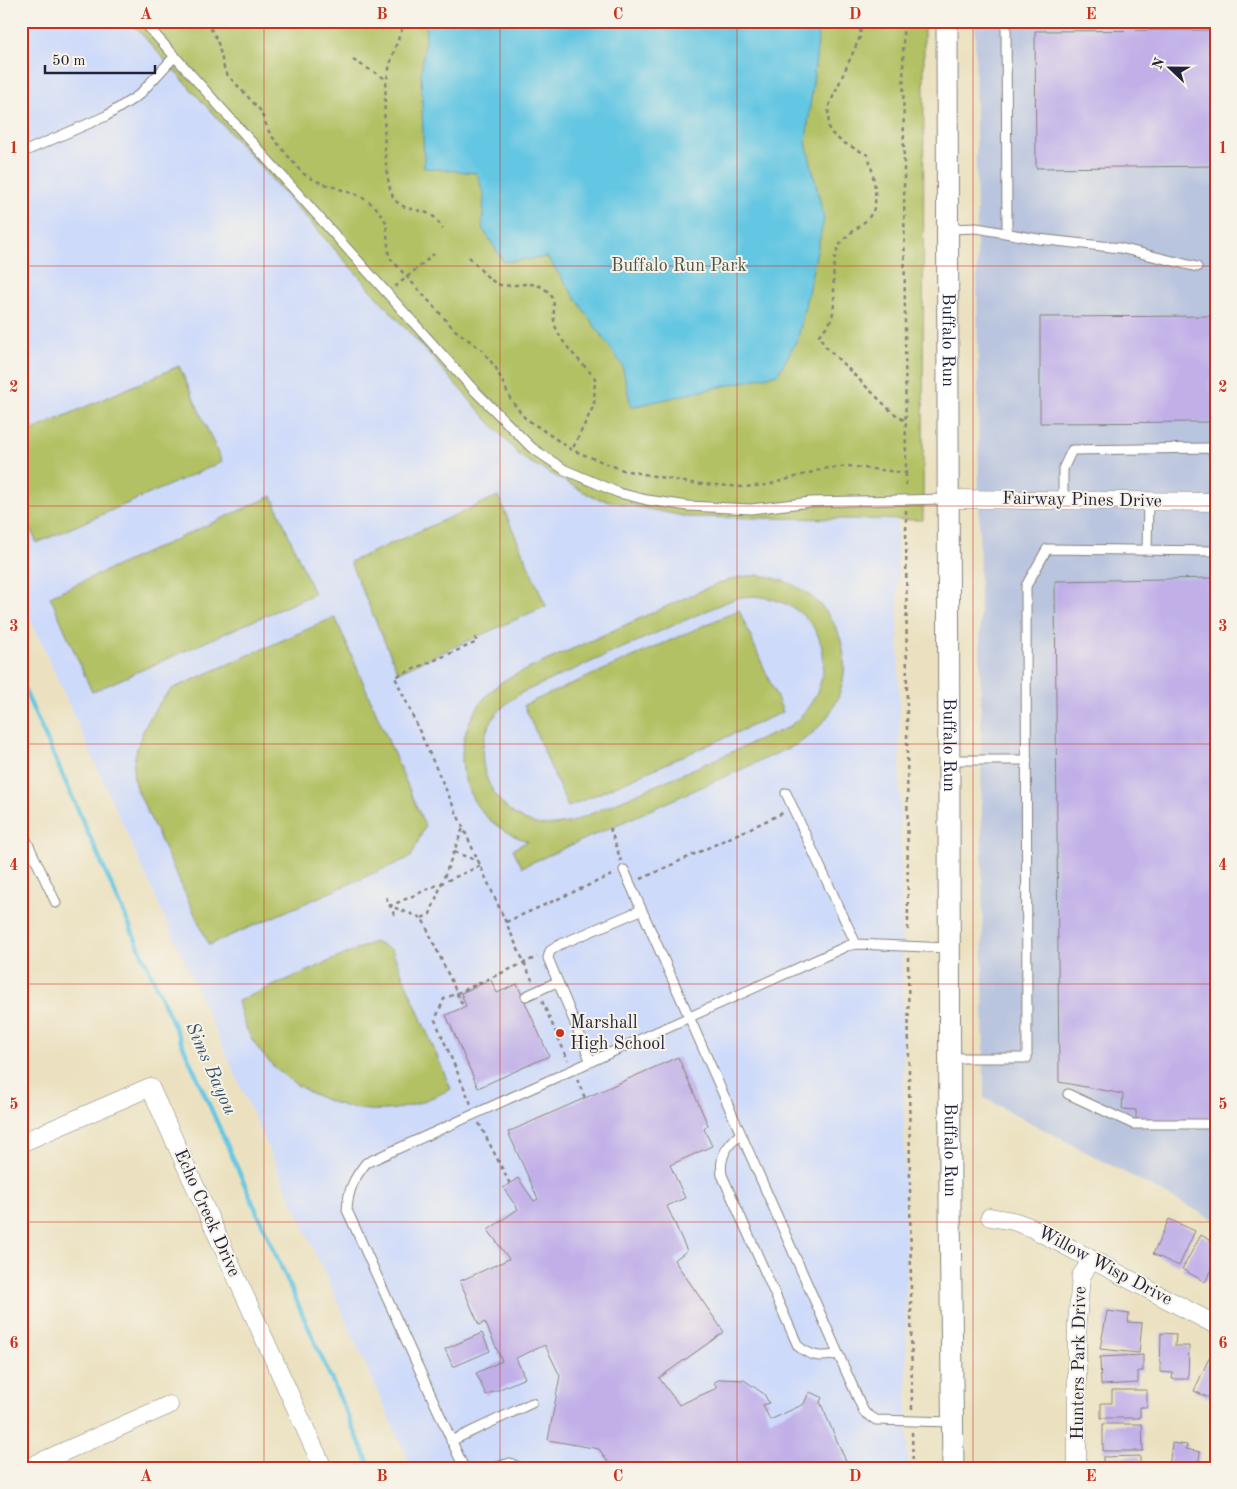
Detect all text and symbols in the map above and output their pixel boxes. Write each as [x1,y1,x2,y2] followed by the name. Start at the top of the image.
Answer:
[140,7,152,23] text: A
[376,7,388,23] text: B
[613,7,623,23] text: C
[849,7,861,23] text: D
[1085,7,1097,23] text: E
[45,42,155,74] scale bar
[1144,42,1194,92] north arrow
[52,54,86,69] text: 50 m
[1150,56,1167,71] text: N
[9,141,19,157] text: 1
[1218,141,1228,157] text: 1
[611,257,747,275] park label: Buffalo Run Park
[939,293,957,387] street label: Buffalo Run
[9,380,19,396] text: 2
[1218,380,1228,396] text: 2
[1002,490,1162,510] street label: Fairway Pines Drive
[9,619,19,635] text: 3
[1218,619,1228,635] text: 3
[940,698,958,792] street label: Buffalo Run
[9,858,19,874] text: 4
[1218,858,1228,874] text: 4
[570,1014,665,1053] place label: Marshall High School
[181,1020,239,1118] water label: Sims Bayou
[554,1027,566,1039] marker: Marshall High School
[9,1097,19,1113] text: 5
[1218,1097,1228,1113] text: 5
[941,1103,959,1197] street label: Buffalo Run
[171,1146,243,1280] street label: Echo Creek Drive
[1035,1223,1175,1309] street label: Willow Wisp Drive
[1069,1286,1089,1440] street label: Hunters Park Drive
[9,1336,19,1352] text: 6
[1218,1336,1228,1352] text: 6
[140,1469,152,1485] text: A
[376,1469,388,1485] text: B
[613,1469,623,1485] text: C
[849,1469,861,1485] text: D
[1085,1469,1097,1485] text: E

